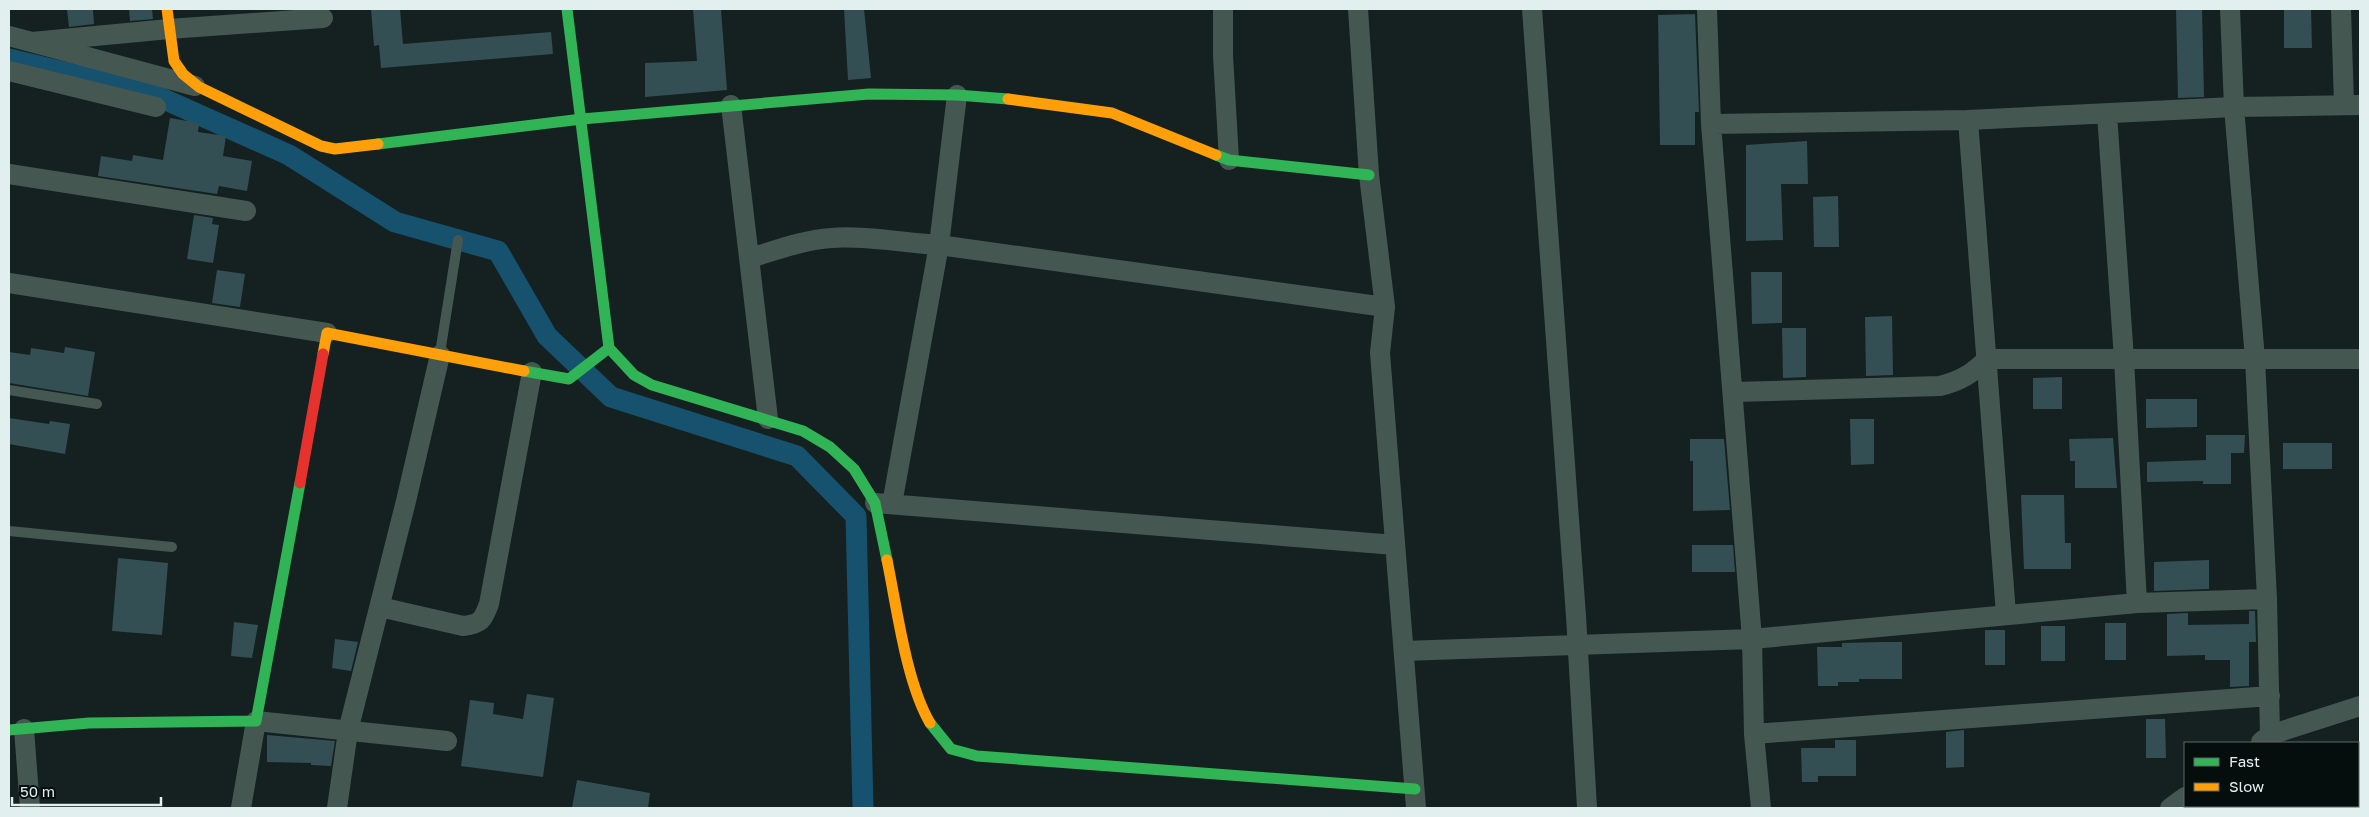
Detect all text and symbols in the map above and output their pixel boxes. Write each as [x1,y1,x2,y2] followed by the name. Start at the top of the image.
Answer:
[2184,742,2359,807] legend
[2229,752,2260,770] text: Fast
[12,774,161,806] scale bar
[2229,777,2264,795] text: Slow
[20,782,55,800] text: 50 m

